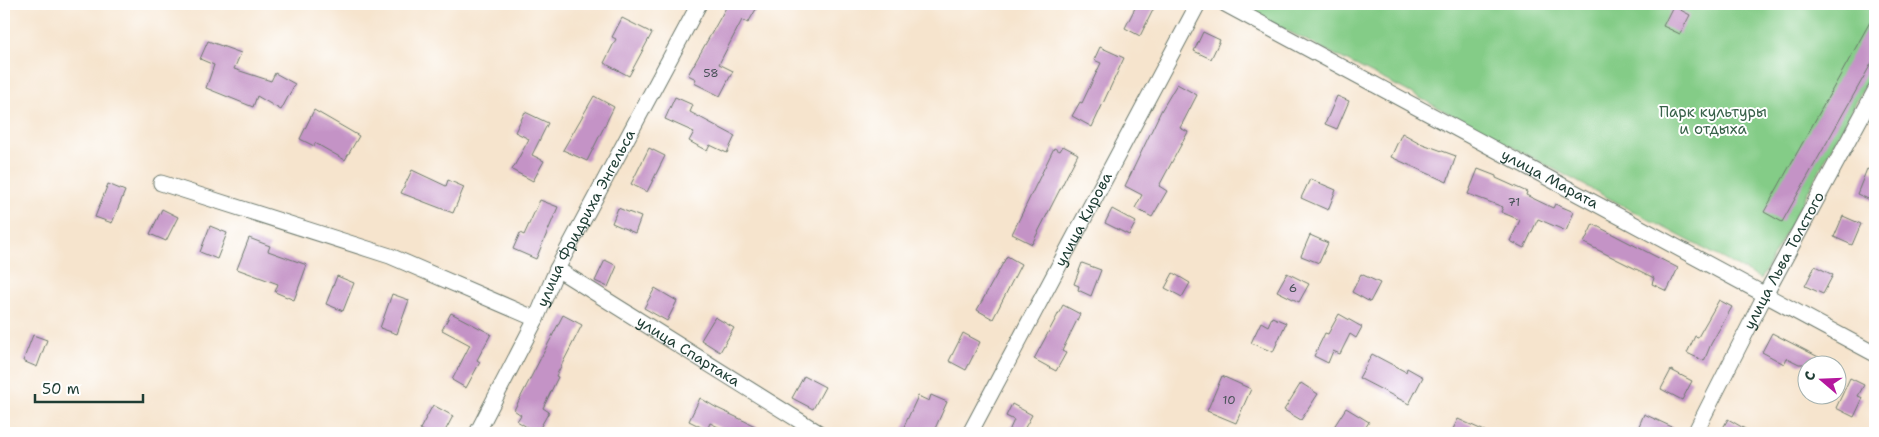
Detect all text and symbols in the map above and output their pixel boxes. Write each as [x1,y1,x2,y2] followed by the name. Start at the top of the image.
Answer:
[703,65,719,81] house number: 58
[1659,102,1767,139] park label: Парк культуры и отдыха
[532,125,640,310] street label: улица Фридриха Энгельса
[1498,145,1603,214] street label: улица Марата
[1050,168,1117,270] street label: улица Кирова
[1739,188,1829,333] street label: улица Льва Толстого
[1508,194,1520,210] house number: 71
[1289,280,1297,296] house number: 6
[633,311,744,392] street label: улица Спартака
[1796,354,1846,404] north arrow
[1800,369,1820,383] text: С
[35,372,142,404] scale bar
[42,379,80,399] text: 50 m
[1222,392,1236,408] house number: 10

